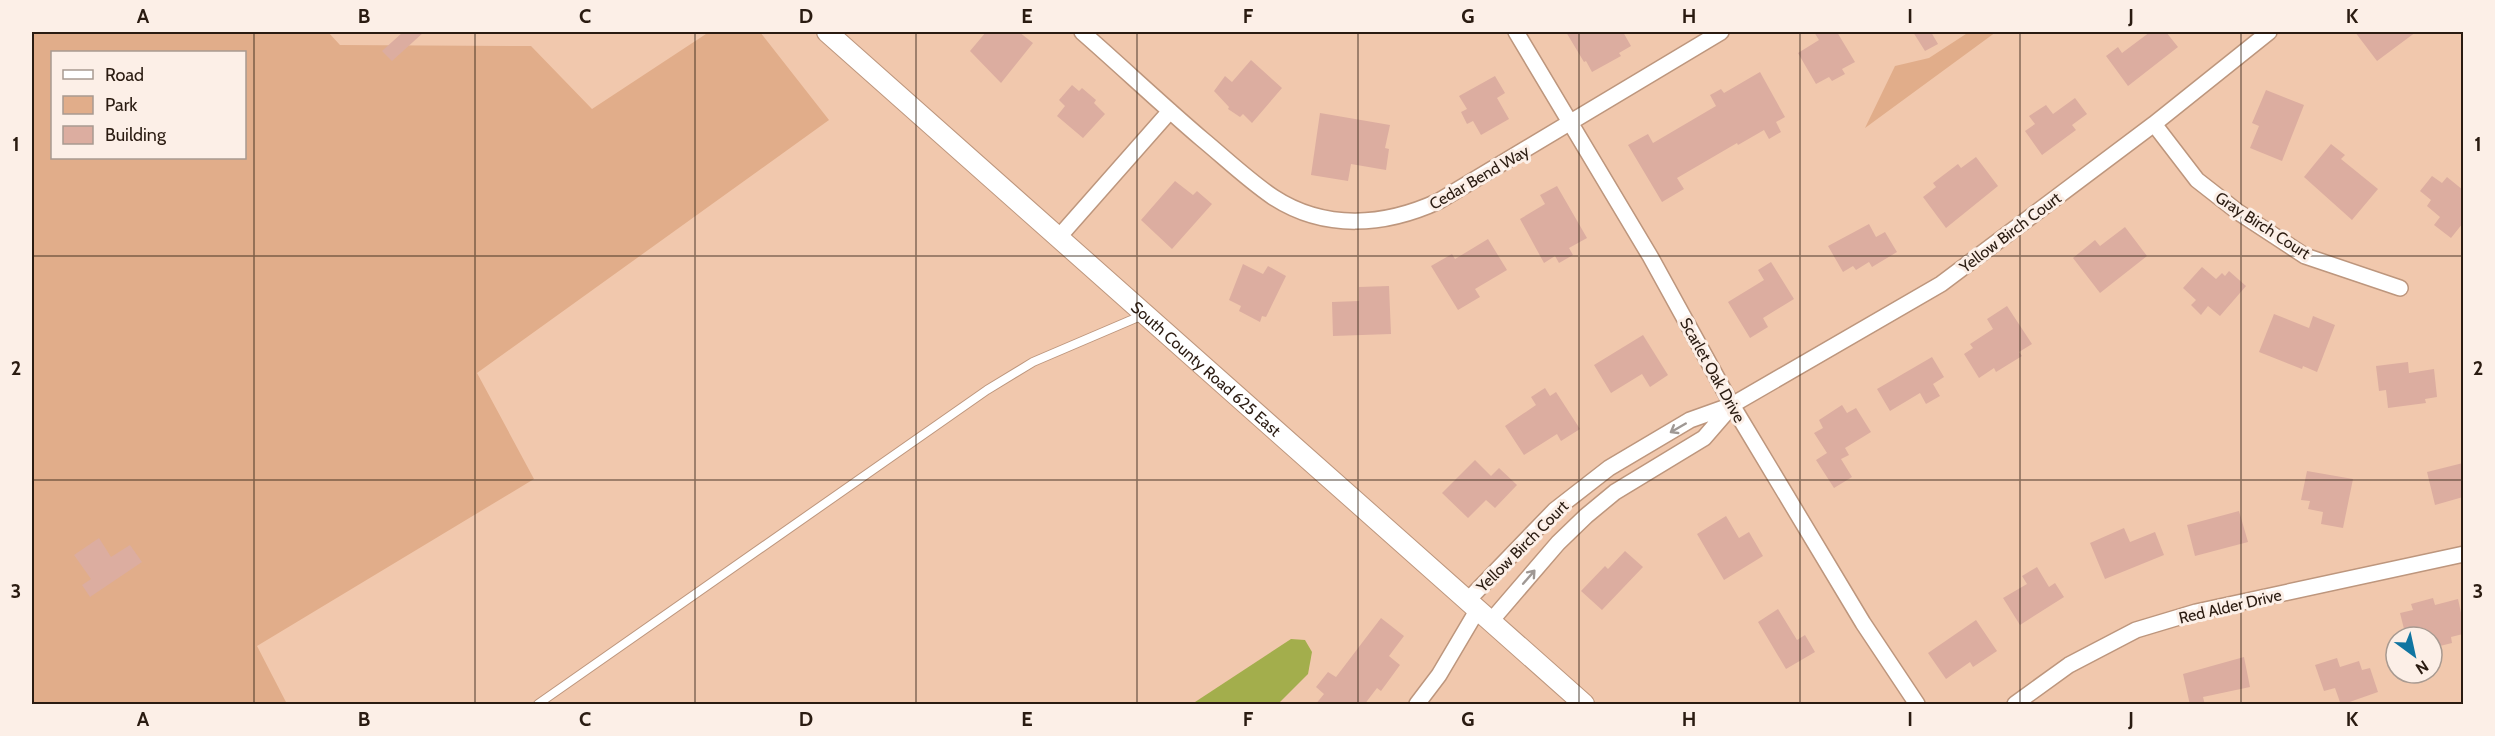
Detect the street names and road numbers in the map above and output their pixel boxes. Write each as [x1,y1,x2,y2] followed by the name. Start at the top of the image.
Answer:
[1426,141,1533,214] street label: Cedar Bend Way
[1955,188,2065,277] street label: Yellow Birch Court
[2212,188,2314,263] street label: Gray Birch Court
[1127,298,1285,441] street label: South County Road 625 East
[1676,315,1749,426] street label: Scarlet Oak Drive
[1472,496,1573,597] street label: Yellow Birch Court
[2177,585,2283,628] street label: Red Alder Drive

